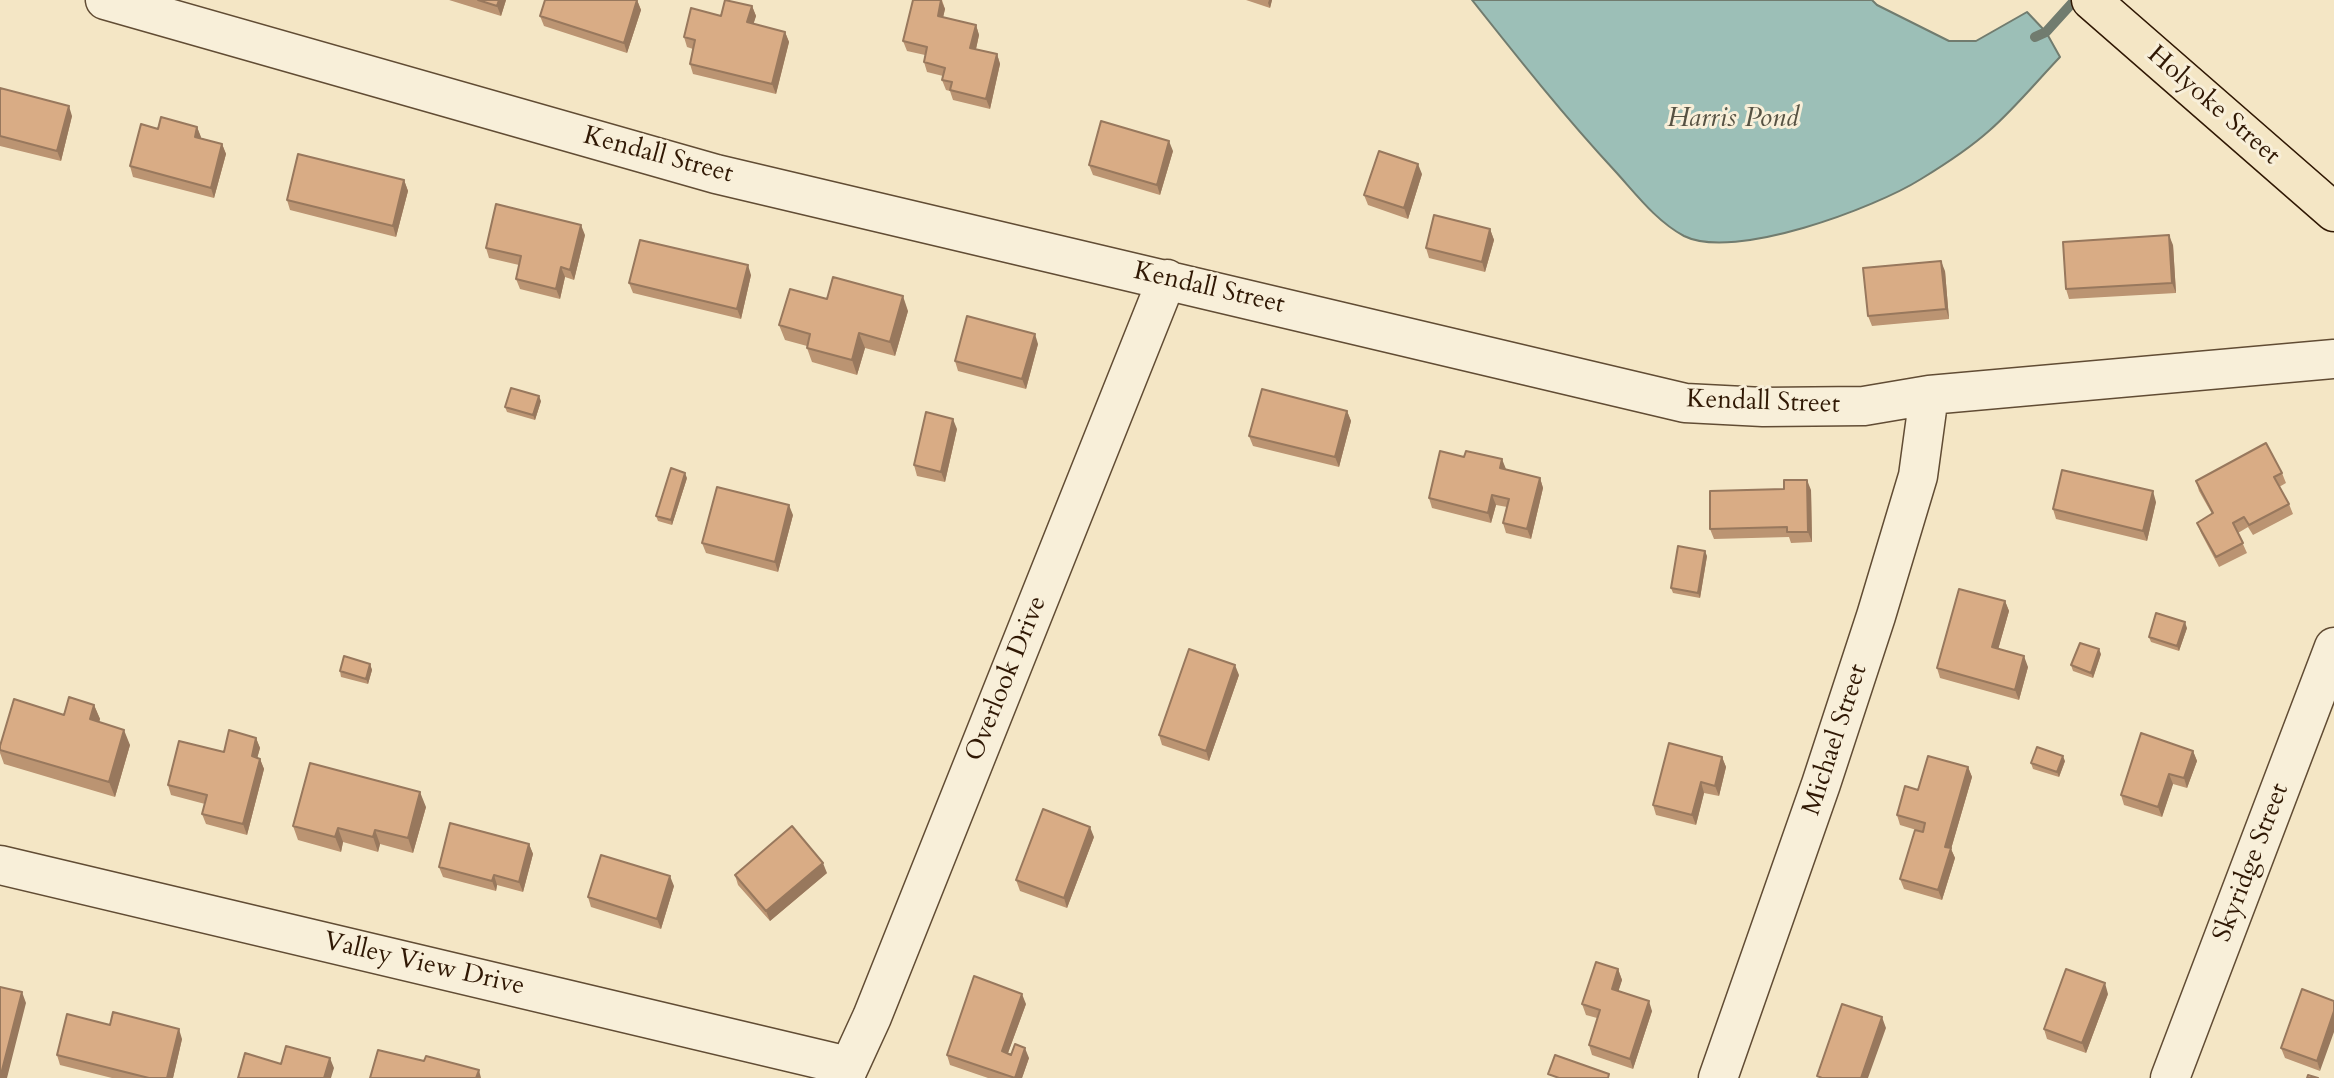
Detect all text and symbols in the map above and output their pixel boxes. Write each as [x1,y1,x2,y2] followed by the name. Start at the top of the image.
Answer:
[2140,40,2286,172] street label: Holyoke Street
[1667,103,1799,137] water label: Harris Pond
[580,121,736,191] street label: Kendall Street
[1131,257,1287,321] street label: Kendall Street
[1686,385,1840,421] street label: Kendall Street
[960,592,1054,766] street label: Overlook Drive
[1797,660,1875,820] street label: Michael Street
[2207,779,2297,947] street label: Skyridge Street
[321,927,527,1003] street label: Valley View Drive

